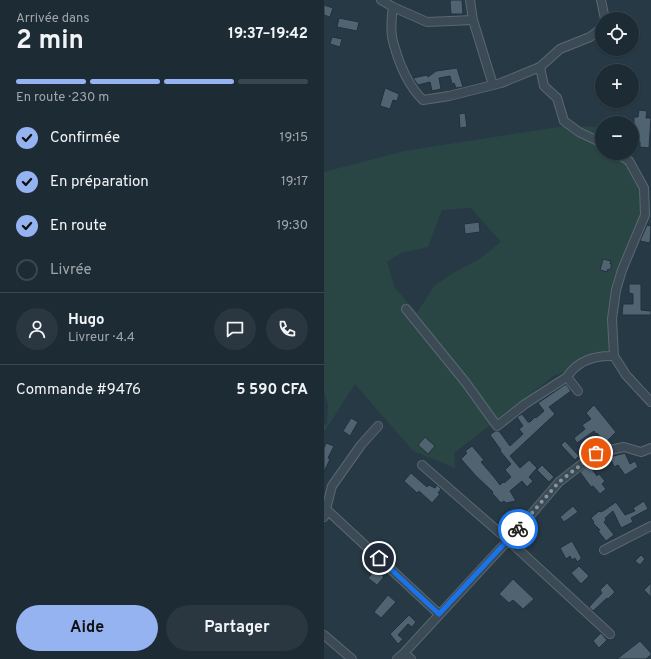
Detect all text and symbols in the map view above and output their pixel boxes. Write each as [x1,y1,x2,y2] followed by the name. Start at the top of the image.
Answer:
[16,11,89,27] text: Arrivée dans
[595,12,639,160] map controls
[595,12,639,56] button: locate
[16,25,84,58] text: 2 min
[228,25,308,44] text: 19:37–19:42
[595,64,639,108] button: +
[16,90,109,106] text: En route · 230 m
[595,116,639,160] button: −
[16,127,38,149] icon: check
[50,129,120,148] text: Confirmée
[280,130,308,146] text: 19:15
[16,171,38,193] icon: check
[50,173,149,192] text: En préparation
[281,174,308,190] text: 19:17
[16,215,38,237] icon: check
[50,217,107,236] text: En route
[276,218,308,234] text: 19:30
[50,261,92,280] text: Livrée
[16,308,58,350] button: person
[214,308,256,350] button: chat
[266,308,308,350] button: phone
[68,311,105,330] text: Hugo
[68,330,135,346] text: Livreur · 4.4
[16,381,141,400] text: Commande #9476
[236,381,308,400] text: 5 590 CFA
[579,436,613,470] pin
[585,442,607,464] icon: bag
[498,509,538,549] courier
[507,518,529,540] icon: bike
[362,541,396,575] pin
[368,547,390,569] icon: home
[16,605,158,651] button: Aide
[166,605,308,651] button: Partager

